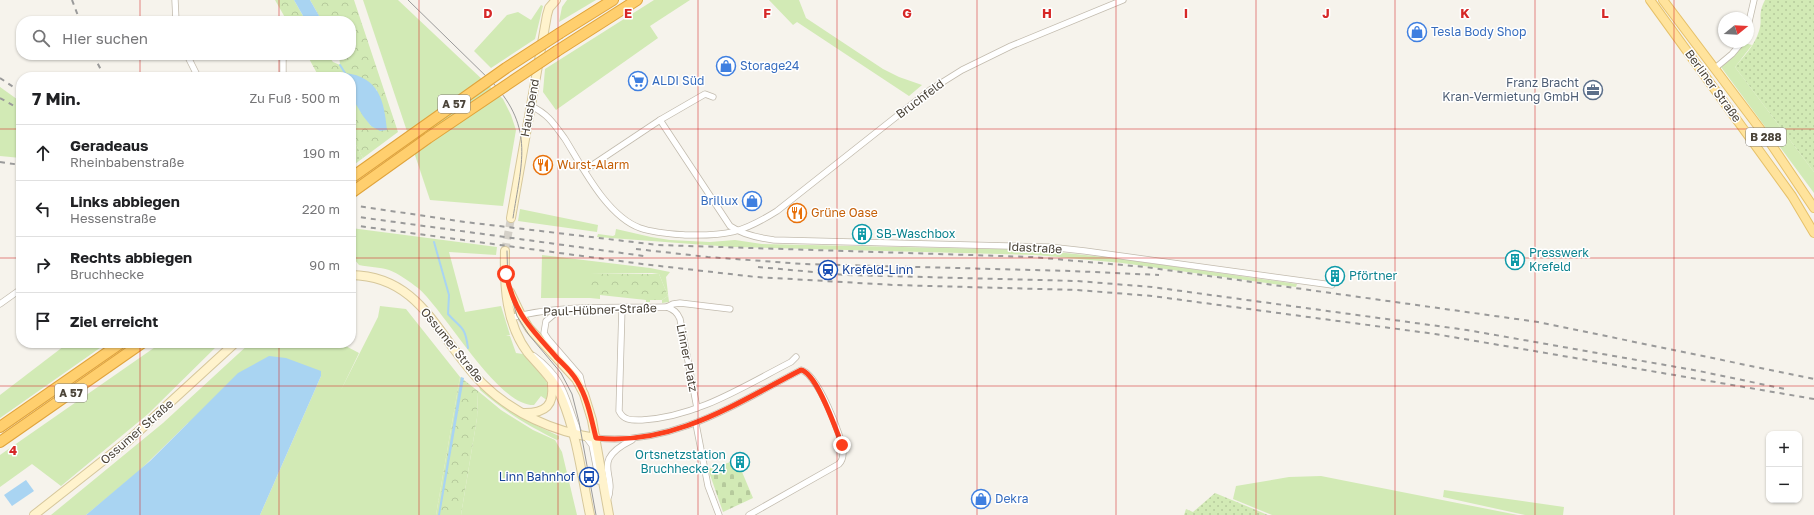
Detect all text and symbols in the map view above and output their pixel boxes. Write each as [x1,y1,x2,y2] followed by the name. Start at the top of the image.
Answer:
[483,5,493,21] text: D
[624,5,632,21] text: E
[763,5,771,21] text: F
[902,5,912,21] text: G
[1042,5,1052,21] text: H
[1184,5,1188,21] text: I
[1322,5,1330,21] text: J
[1460,5,1470,21] text: K
[1601,5,1609,21] text: L
[1718,12,1754,48] north arrow
[16,16,356,60] search box
[1406,21,1428,43] shop icon: Tesla Body Shop
[1431,24,1526,39] place label: Tesla Body Shop
[30,27,52,49] icon: search
[62,29,148,47] text: Hier suchen
[1682,46,1745,125] street label: Berliner Straße
[715,55,737,77] shop icon: Storage24
[740,58,799,73] place label: Storage24
[627,70,649,92] supermarket icon: ALDI Süd
[652,73,704,88] place label: ALDI Süd
[1442,75,1579,104] place label: Franz Bracht Kran-Vermietung GmbH
[893,76,947,122] street label: Bruchfeld
[517,78,542,138] street label: Hausbend
[1582,79,1604,101] office icon: Franz Bracht Kran-Vermietung GmbH
[32,88,81,109] text: 7 Min.
[249,90,340,106] text: Zu Fuß · 500 m
[438,95,470,113] road number: A 57
[1746,128,1786,146] road number: B 288
[70,136,148,154] text: Geradeaus
[32,142,54,164] icon: ahead
[303,145,340,161] text: 190 m
[70,154,184,170] text: Rheinbabenstraße
[532,154,554,176] restaurant icon: Wurst-Alarm
[557,157,629,172] place label: Wurst-Alarm
[741,190,763,212] shop icon: Brillux
[70,192,180,210] text: Links abbiegen
[701,193,738,208] place label: Brillux
[32,198,54,220] icon: left
[302,201,340,217] text: 220 m
[786,202,808,224] restaurant icon: Grüne Oase
[811,205,878,220] place label: Grüne Oase
[70,210,156,226] text: Hessenstraße
[851,223,873,245] building icon: SB-Waschbox
[876,226,956,241] place label: SB-Waschbox
[1007,239,1063,256] street label: Idastraße
[1529,245,1589,274] place label: Presswerk Krefeld
[70,248,192,266] text: Rechts abbiegen
[1504,249,1526,271] building icon: Presswerk Krefeld
[32,254,54,276] icon: right
[309,257,340,273] text: 90 m
[817,259,839,281] station icon: Krefeld-Linn
[842,262,913,277] place label: Krefeld-Linn
[497,265,515,283] route start
[1324,265,1346,287] building icon: Pförtner
[70,266,144,282] text: Bruchhecke
[1349,268,1398,283] place label: Pförtner
[543,300,657,319] street label: Paul-Hübner-Straße
[418,304,487,385] street label: Ossumer Straße
[32,310,54,332] icon: arrive
[70,312,158,330] text: Ziel erreicht
[674,323,701,393] street label: Linner Platz
[55,384,87,402] road number: A 57
[97,396,176,467] street label: Ossumer Straße
[1766,431,1802,503] map controls
[1766,431,1802,467] button: +
[833,436,851,454] route end
[9,442,17,458] text: 4
[635,447,726,476] place label: Ortsnetzstation Bruchhecke 24
[729,451,751,473] building icon: Ortsnetzstation Bruchhecke 24
[578,466,600,488] bus stop icon: Linn Bahnhof
[1766,467,1802,503] button: −
[499,469,576,484] place label: Linn Bahnhof
[970,488,992,510] shop icon: Dekra
[995,491,1028,506] place label: Dekra

